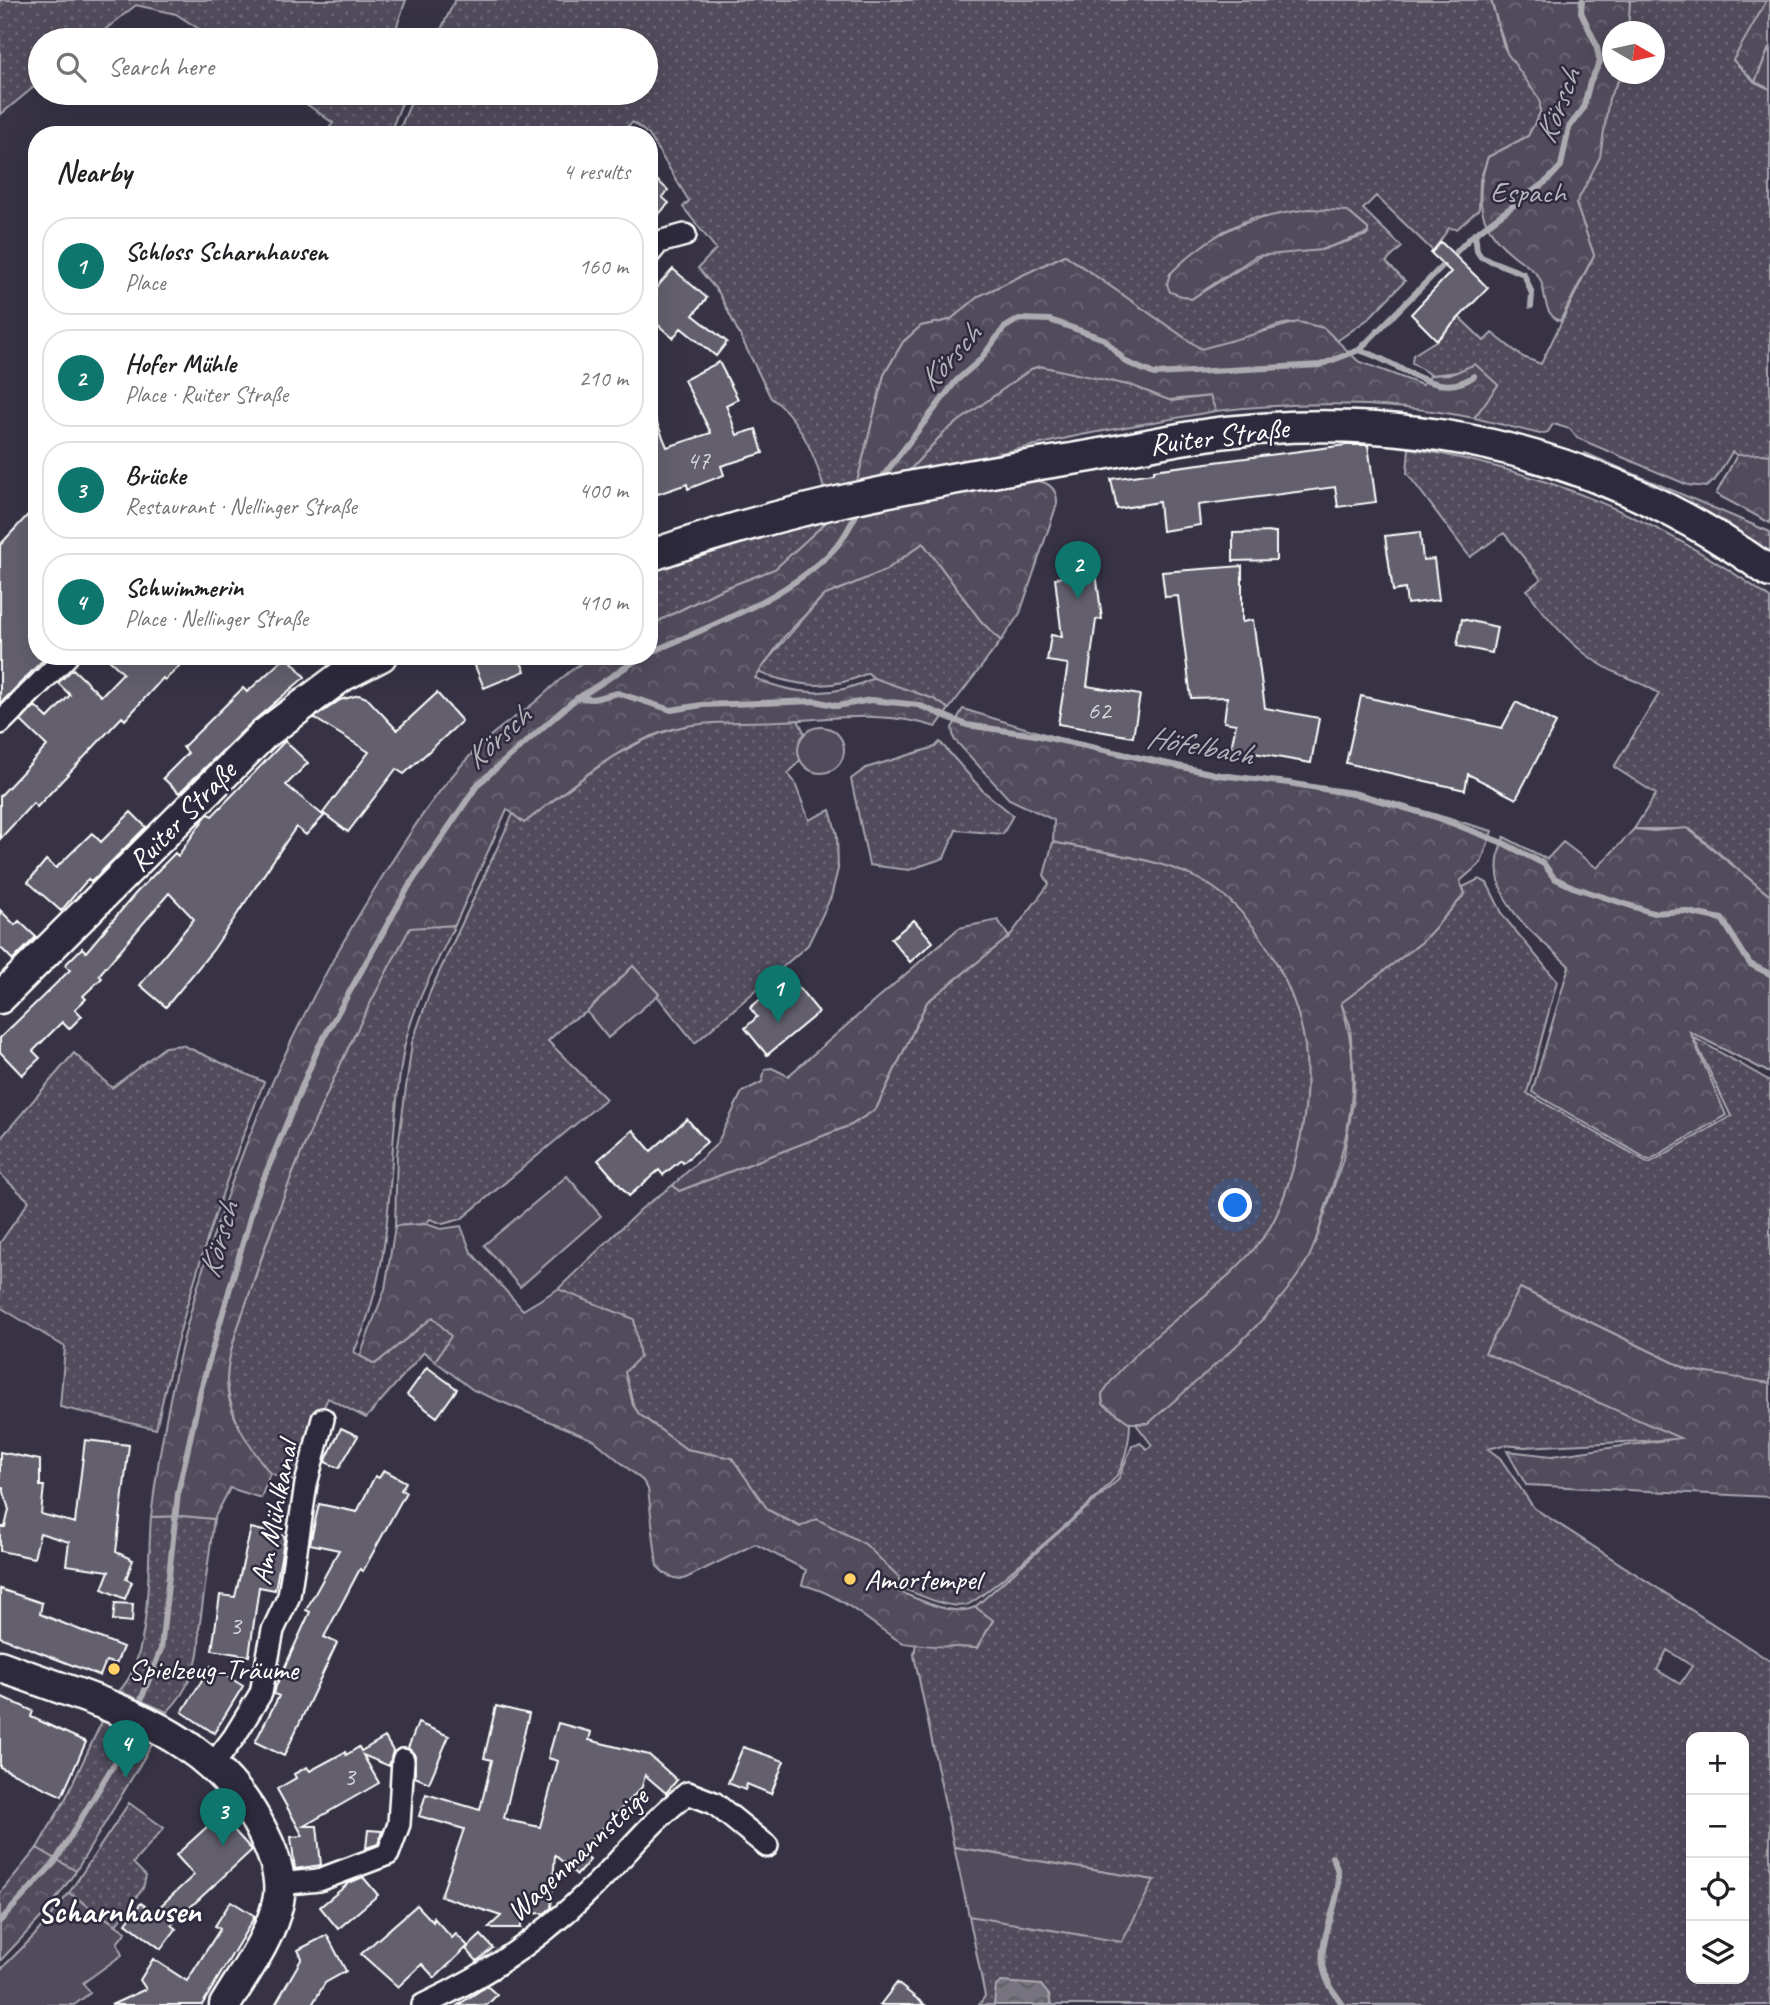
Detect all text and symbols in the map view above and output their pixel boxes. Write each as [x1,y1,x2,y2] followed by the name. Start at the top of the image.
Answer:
[1602,21,1665,84] north arrow
[28,28,658,105] search box
[52,48,90,86] icon: search
[108,50,214,83] text: Search here
[1525,61,1591,149] water label: Körsch
[56,153,132,191] text: Nearby
[563,157,630,186] text: 4 results
[1490,173,1568,211] park label: Espach
[125,235,328,268] text: Schloss Scharnhausen
[76,252,86,281] text: 1
[579,252,628,281] text: 160 m
[125,268,165,297] text: Place
[909,314,992,399] water label: Körsch
[125,347,236,380] text: Hofer Mühle
[76,364,86,393] text: 2
[579,364,628,393] text: 210 m
[125,380,288,409] text: Place · Ruiter Straße
[1147,408,1293,463] street label: Ruiter Straße
[686,444,711,477] house number: 47
[125,459,185,492] text: Brücke
[76,476,86,505] text: 3
[579,476,628,505] text: 400 m
[125,492,357,521] text: Restaurant · Nellinger Straße
[1055,541,1101,599] pin: 2
[125,571,243,604] text: Schwimmerin
[76,588,86,617] text: 4
[579,588,628,617] text: 410 m
[125,604,308,633] text: Place · Nellinger Straße
[1087,694,1113,727] house number: 62
[455,695,541,778] water label: Körsch
[1144,716,1259,775] water label: Höfelbach
[120,751,246,879] street label: Ruiter Straße
[755,965,801,1023] pin: 1
[1218,1188,1252,1222] your location
[188,1196,249,1283] water label: Körsch
[241,1433,307,1588] street label: Am Mühlkanal
[864,1560,985,1598] place label: Amortempel
[842,1571,858,1587] marker: Amortempel
[229,1609,243,1642] house number: 3
[128,1650,300,1688] place label: Spielzeug-Träume
[106,1661,122,1677] marker: Spielzeug-Träume
[103,1720,149,1778] pin: 4
[1686,1732,1749,1984] map controls
[1686,1732,1749,1795] button: +
[343,1760,357,1793] house number: 3
[498,1777,658,1929] street label: Wagenmannsteige
[200,1788,246,1846] pin: 3
[1686,1795,1749,1858] button: −
[1686,1858,1749,1921] button: locate
[37,1890,202,1932] district label: Scharnhausen
[1686,1921,1749,1984] button: layers

